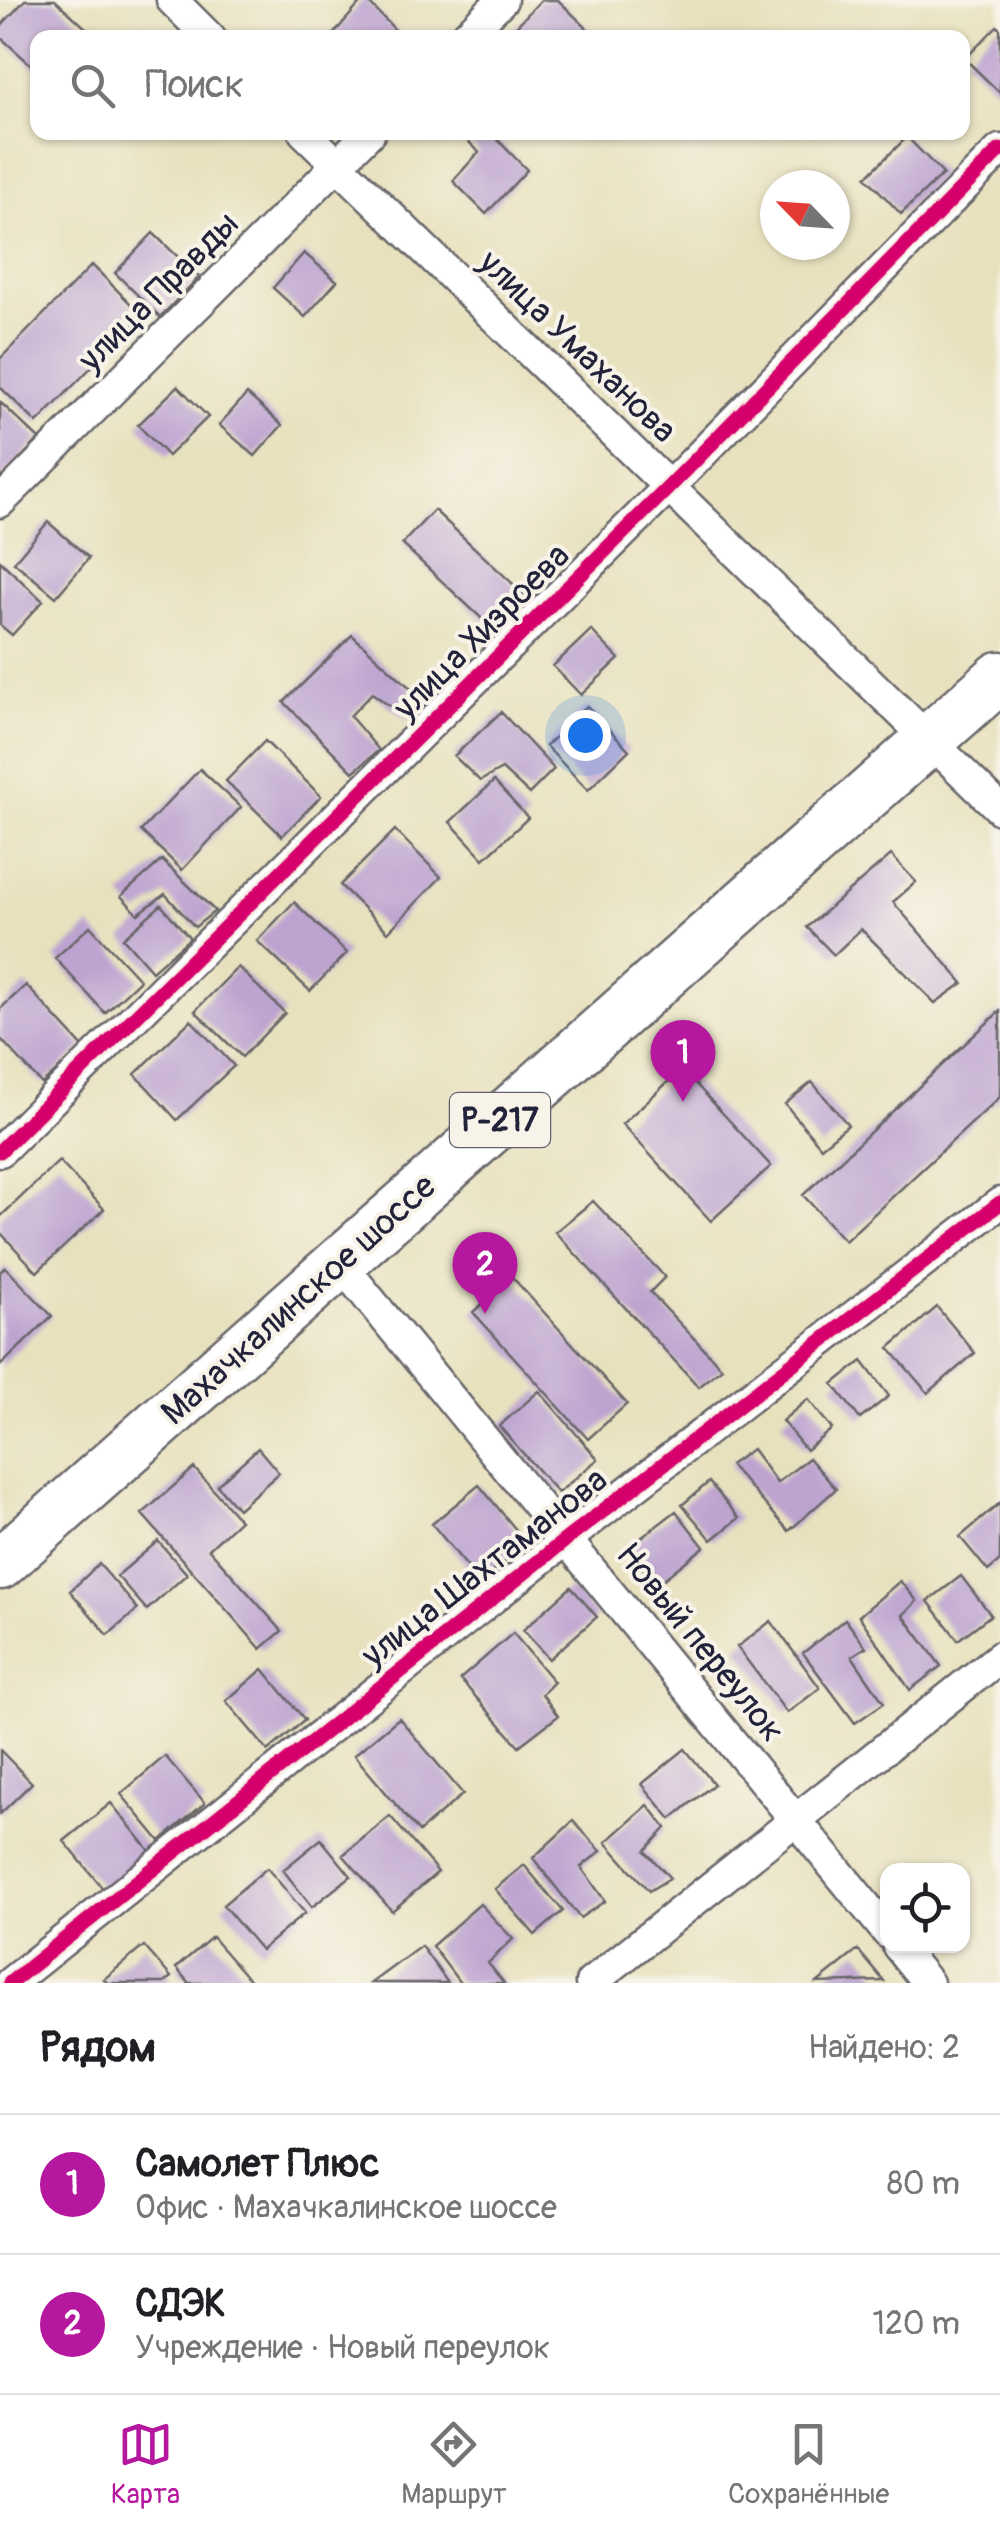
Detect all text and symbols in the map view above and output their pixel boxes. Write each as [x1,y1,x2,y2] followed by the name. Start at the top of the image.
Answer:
[30,30,970,140] search box
[65,58,120,113] icon: search
[145,61,244,109] text: Поиск
[760,170,850,260] north arrow
[68,202,248,382] street label: улица Правды
[468,240,686,452] street label: улица Умаханова
[383,534,579,730] street label: улица Хизроева
[560,710,611,761] your location
[650,1020,716,1102] pin: 1
[450,1093,550,1147] road number: Р-217
[152,1165,445,1435] street label: Махачкалинское шоссе
[452,1232,518,1314] pin: 2
[352,1458,616,1678] street label: улица Шахтаманова
[606,1534,794,1751] street label: Новый переулок
[880,1863,970,1953] map controls
[880,1863,970,1953] button: locate
[40,2022,156,2074] text: Рядом
[808,2028,960,2068] text: Найдено: 2
[135,2140,379,2188] text: Самолет Плюс
[66,2164,79,2204] text: 1
[887,2164,960,2204] text: 80 m
[135,2188,557,2228] text: Офис · Махачкалинское шоссе
[135,2280,226,2328] text: СДЭК
[64,2304,81,2344] text: 2
[872,2304,960,2344] text: 120 m
[135,2328,550,2368] text: Учреждение · Новый переулок
[111,2417,180,2512] tab: Карта
[401,2417,507,2512] tab: Маршрут
[728,2417,889,2512] tab: Сохранённые

